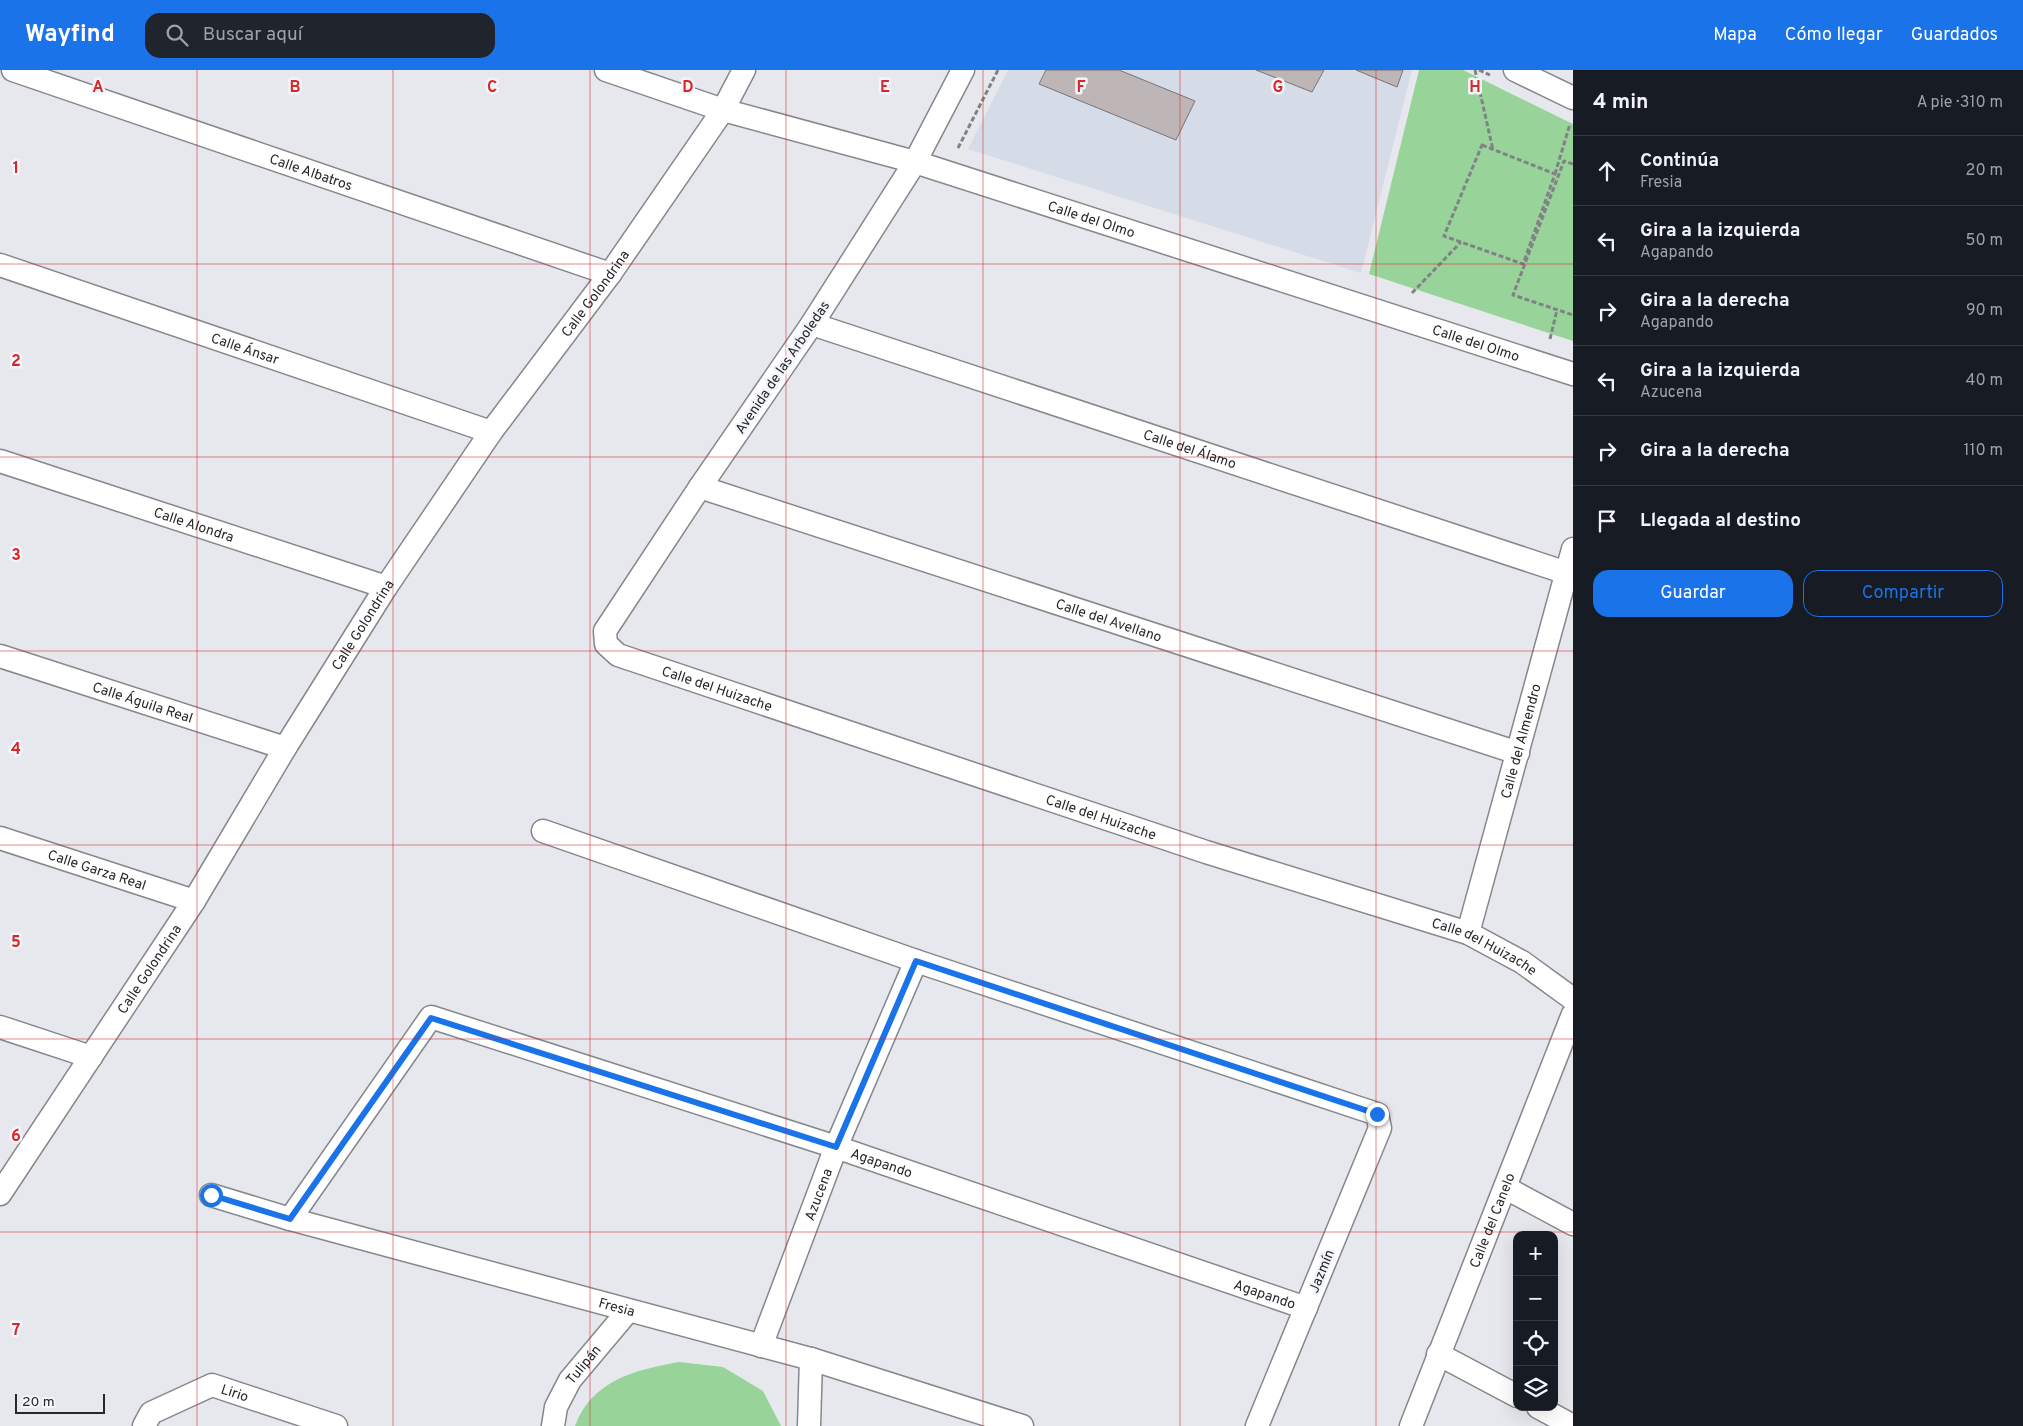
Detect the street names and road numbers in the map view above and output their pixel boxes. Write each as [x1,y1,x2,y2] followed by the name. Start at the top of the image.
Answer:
[267,151,354,195] street label: Calle Albatros
[1045,198,1137,242] street label: Calle del Olmo
[558,247,634,341] street label: Calle Golondrina
[732,298,834,438] street label: Avenida de las Arboledas
[1430,322,1522,366] street label: Calle del Olmo
[208,330,282,369] street label: Calle Ánsar
[1141,427,1238,473] street label: Calle del Álamo
[151,505,236,547] street label: Calle Alondra
[329,577,398,674] street label: Calle Golondrina
[1053,596,1164,647] street label: Calle del Avellano
[659,663,774,716] street label: Calle del Huizache
[90,679,195,728] street label: Calle Águila Real
[1498,682,1546,801] street label: Calle del Almendro
[1043,792,1158,845] street label: Calle del Huizache
[45,847,148,895] street label: Calle Garza Real
[1429,915,1540,980] street label: Calle del Huizache
[115,922,186,1018] street label: Calle Golondrina
[848,1146,915,1183] street label: Agapando
[802,1166,837,1223] street label: Azucena
[1467,1171,1520,1271] street label: Calle del Canelo
[1306,1247,1339,1296] street label: Jazmín
[1231,1277,1298,1314] street label: Agapando
[596,1295,636,1321] street label: Fresia
[563,1342,606,1388] street label: Tulipán
[218,1382,251,1407] street label: Lirio

